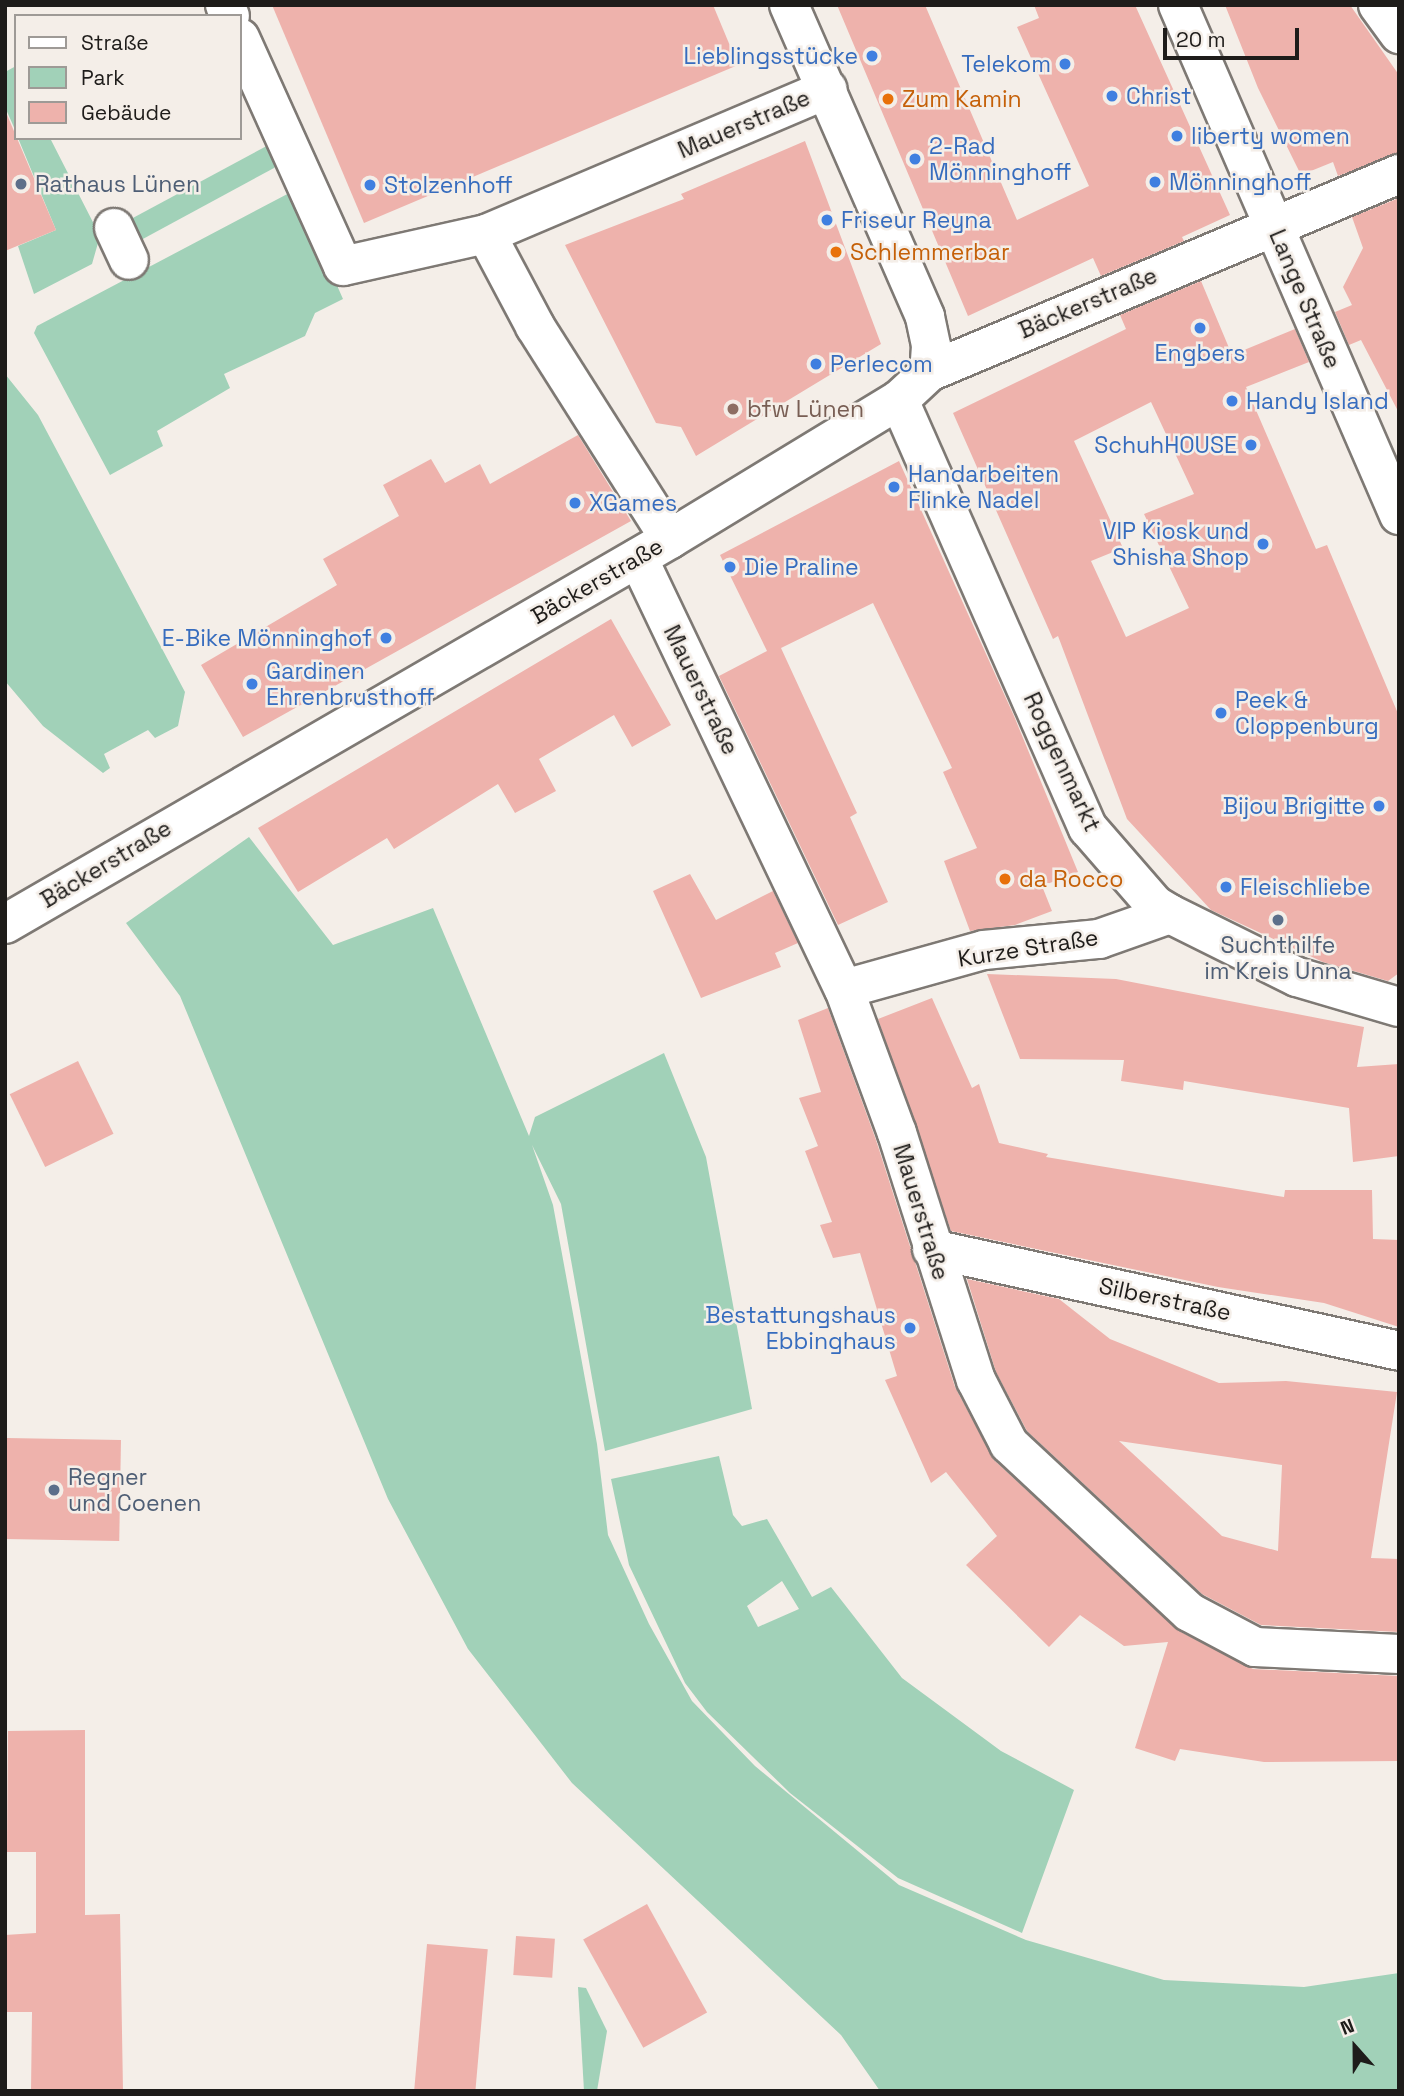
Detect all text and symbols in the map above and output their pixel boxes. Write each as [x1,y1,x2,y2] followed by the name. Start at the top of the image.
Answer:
[14,14,242,140] legend
[1166,14,1302,58] scale bar
[1176,26,1226,53] text: 20 m
[81,29,149,56] text: Straße
[683,42,858,70] place label: Lieblingsstücke
[864,48,880,64] marker: Lieblingsstücke
[961,50,1051,78] place label: Telekom
[1057,56,1073,72] marker: Telekom
[81,64,125,91] text: Park
[1126,82,1192,110] place label: Christ
[674,84,814,164] street label: Mauerstraße
[902,85,1022,113] place label: Zum Kamin
[1104,88,1120,104] marker: Christ
[880,91,896,107] marker: Zum Kamin
[81,99,171,126] text: Gebäude
[1191,122,1350,150] place label: liberty women
[1169,128,1185,144] marker: liberty women
[929,132,1071,186] place label: 2-Rad Mönninghoff
[907,151,923,167] marker: 2-Rad Mönninghoff
[1169,168,1311,196] place label: Mönninghoff
[35,170,200,198] place label: Rathaus Lünen
[384,171,513,199] place label: Stolzenhoff
[1147,174,1163,190] marker: Mönninghoff
[13,176,29,192] marker: Rathaus Lünen
[362,177,378,193] marker: Stolzenhoff
[841,206,992,234] place label: Friseur Reyna
[819,212,835,228] marker: Friseur Reyna
[1263,225,1347,373] street label: Lange Straße
[850,238,1010,266] place label: Schlemmerbar
[828,244,844,260] marker: Schlemmerbar
[1015,261,1161,345] street label: Bäckerstraße
[1192,320,1208,336] marker: Engbers
[1155,339,1245,367] place label: Engbers
[830,350,933,378] place label: Perlecom
[808,356,824,372] marker: Perlecom
[1246,387,1389,415] place label: Handy Island
[1224,393,1240,409] marker: Handy Island
[747,395,864,423] place label: bfw Lünen
[725,401,741,417] marker: bfw Lünen
[1094,431,1237,459] place label: SchuhHOUSE
[1243,437,1259,453] marker: SchuhHOUSE
[908,460,1059,514] place label: Handarbeiten Flinke Nadel
[886,479,902,495] marker: Handarbeiten Flinke Nadel
[589,489,677,517] place label: XGames
[567,495,583,511] marker: XGames
[1102,517,1249,571] place label: VIP Kiosk und Shisha Shop
[526,532,668,630] street label: Bäckerstraße
[1255,536,1271,552] marker: VIP Kiosk und Shisha Shop
[744,553,859,581] place label: Die Praline
[722,559,738,575] marker: Die Praline
[658,621,744,759] street label: Mauerstraße
[162,624,372,652] place label: E-Bike Mönninghof
[378,630,394,646] marker: E-Bike Mönninghof
[266,657,434,711] place label: Gardinen Ehrenbrusthoff
[244,676,260,692] marker: Gardinen Ehrenbrusthoff
[1235,686,1379,740] place label: Peek & Cloppenburg
[1018,688,1106,836] street label: Roggenmarkt
[1213,705,1229,721] marker: Peek & Cloppenburg
[1223,792,1365,820] place label: Bijou Brigitte
[1371,798,1387,814] marker: Bijou Brigitte
[36,814,176,914] street label: Bäckerstraße
[1019,865,1123,893] place label: da Rocco
[997,871,1013,887] marker: da Rocco
[1240,873,1371,901] place label: Fleischliebe
[1218,879,1234,895] marker: Fleischliebe
[1270,912,1286,928] marker: Suchthilfe im Kreis Unna
[956,923,1100,973] street label: Kurze Straße
[1204,931,1352,985] place label: Suchthilfe im Kreis Unna
[887,1141,955,1283] street label: Mauerstraße
[1096,1272,1234,1326] street label: Silberstraße
[705,1301,896,1355] place label: Bestattungshaus Ebbinghaus
[902,1320,918,1336] marker: Bestattungshaus Ebbinghaus
[68,1463,201,1517] place label: Regner und Coenen
[46,1482,62,1498] marker: Regner und Coenen
[1320,2012,1390,2082] north arrow
[1337,2013,1358,2041] text: N

